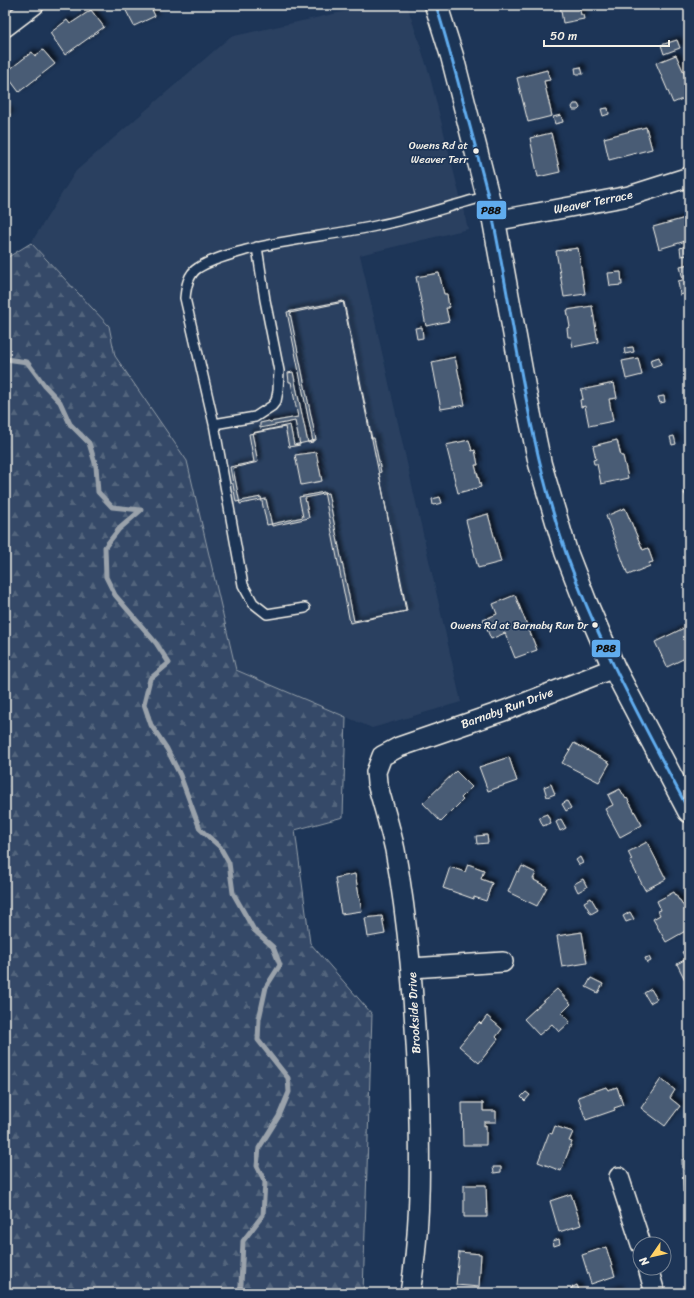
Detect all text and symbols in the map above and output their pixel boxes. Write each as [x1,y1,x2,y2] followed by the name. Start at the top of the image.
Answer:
[544,22,669,48] scale bar
[550,25,577,47] text: 50 m
[409,136,469,169] place label: Owens Rd at Weaver Terr
[471,146,481,156] marker: Owens Rd at Weaver Terr
[552,184,635,220] street label: Weaver Terrace
[476,200,507,220] line badge: P88
[481,201,501,220] text: P88
[450,616,589,635] place label: Owens Rd at Barnaby Run Dr
[590,620,600,630] marker: Owens Rd at Barnaby Run Dr
[591,639,621,658] line badge: P88
[596,639,616,658] text: P88
[458,681,556,735] street label: Barnaby Run Drive
[401,971,427,1054] street label: Brookside Drive
[632,1236,672,1276] north arrow
[634,1253,655,1271] text: N

